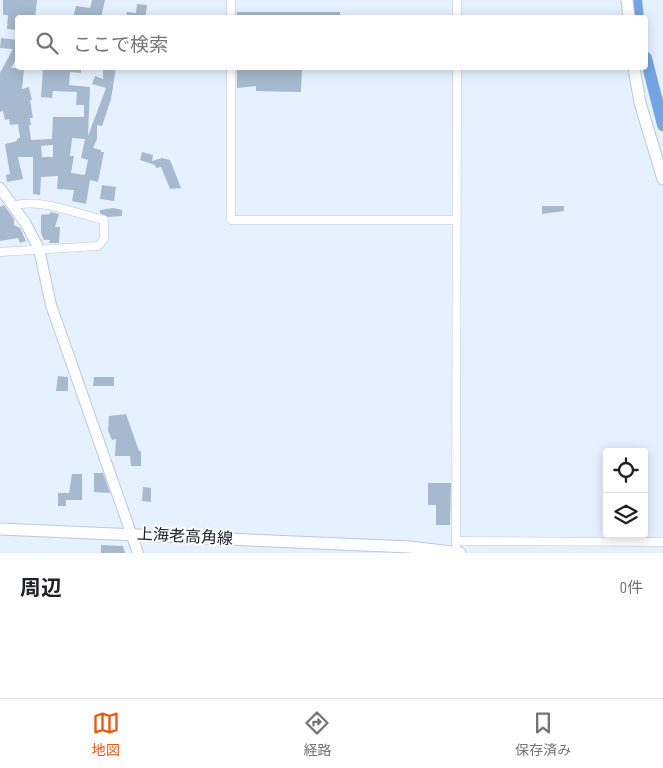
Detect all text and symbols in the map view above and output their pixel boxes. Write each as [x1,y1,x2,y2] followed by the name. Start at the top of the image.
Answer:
[15,15,648,70] search box
[33,29,61,57] icon: search
[73,34,168,57] text: ここで検索
[603,448,648,538] map controls
[603,448,648,493] button: locate
[603,493,648,538] button: layers
[137,525,233,549] street label: 上海老高角線
[20,576,62,601] text: 周辺
[620,579,643,598] text: 0件
[92,709,120,759] tab: 地図
[303,709,331,759] tab: 経路
[515,709,571,759] tab: 保存済み

